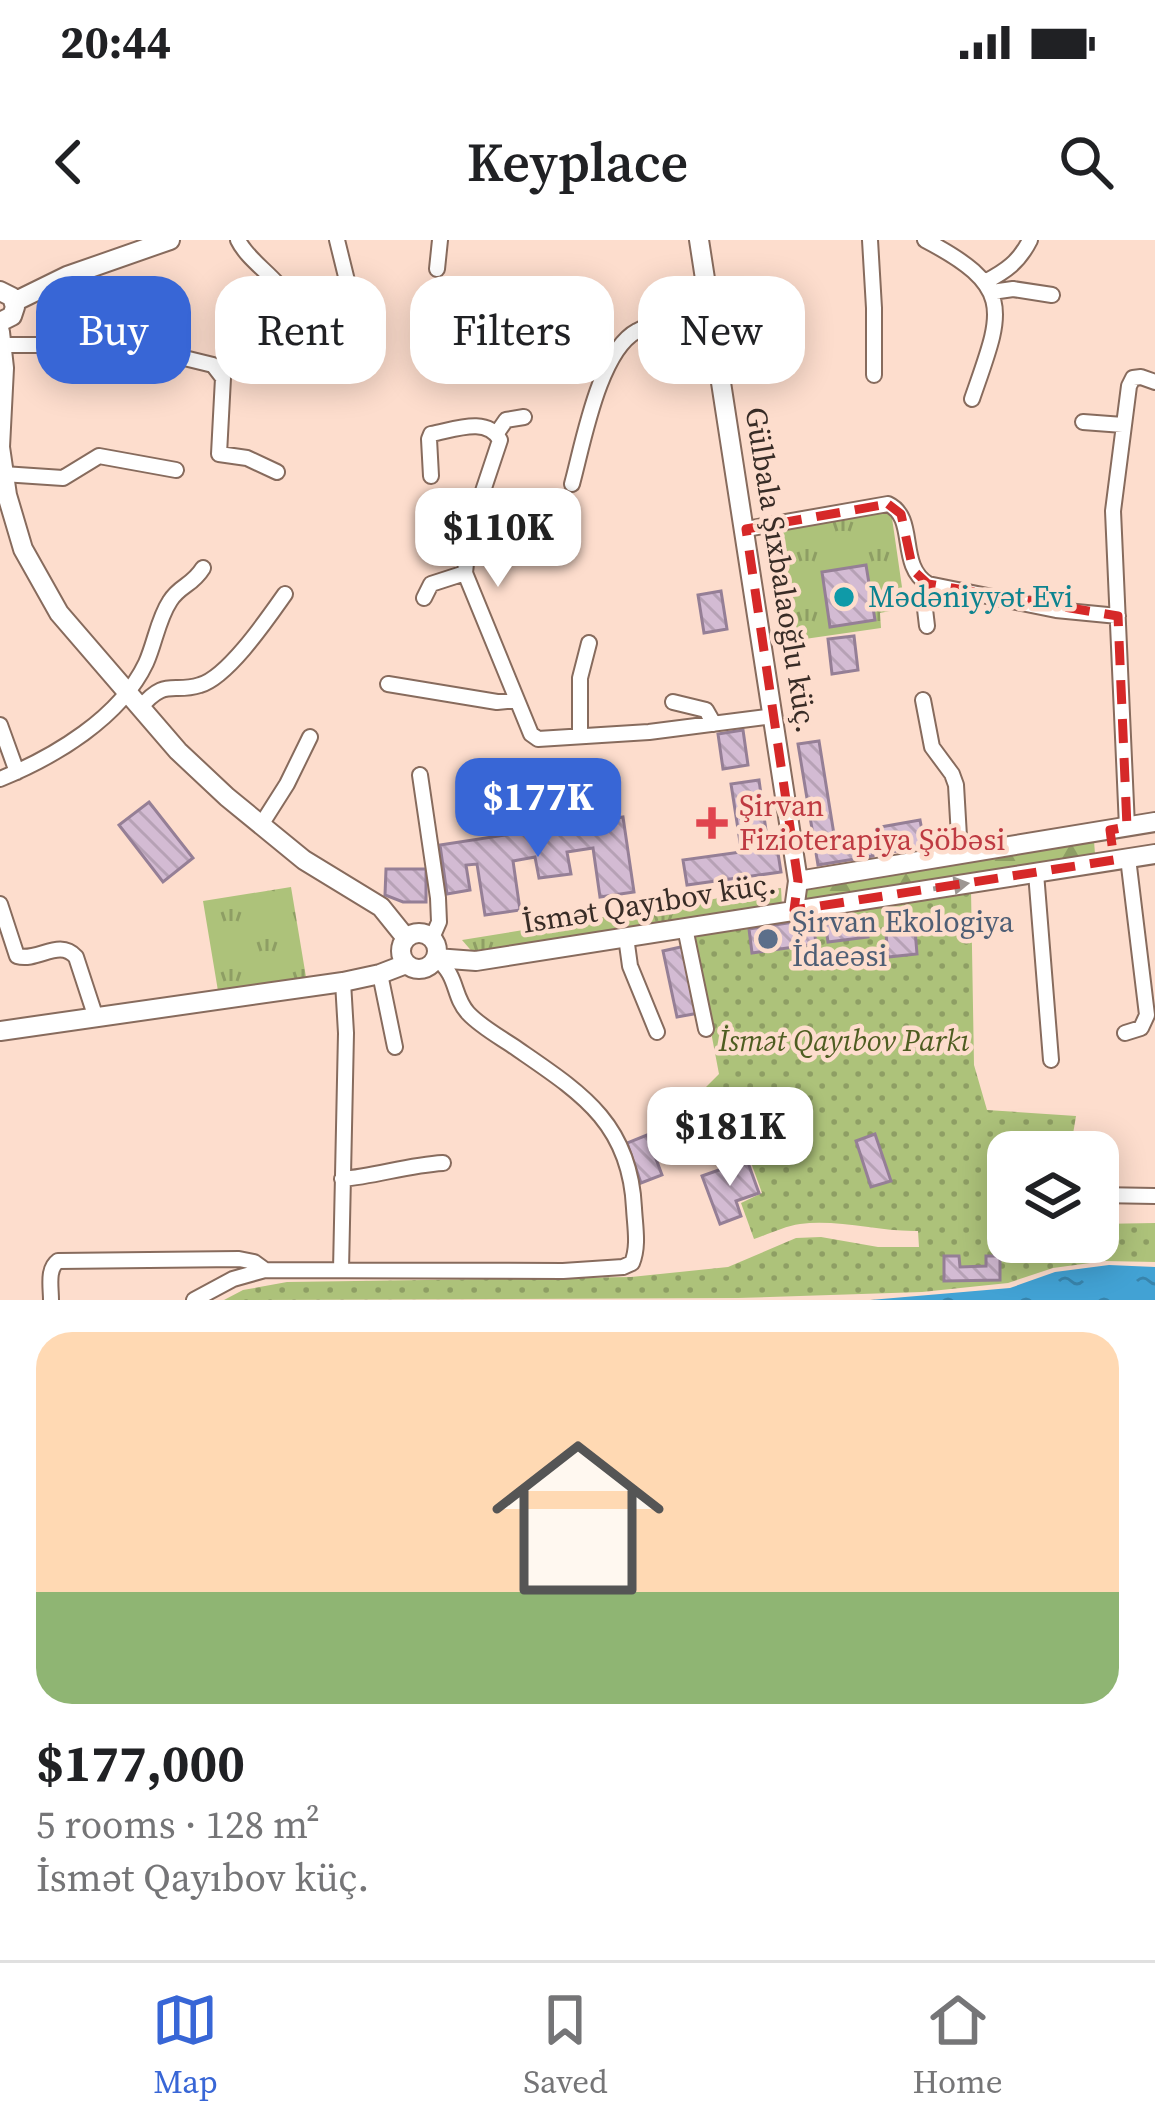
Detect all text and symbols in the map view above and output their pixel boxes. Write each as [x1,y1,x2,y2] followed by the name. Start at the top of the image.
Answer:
[60,11,171,73] text: 20:44
[467,125,688,199] text: Keyplace
[36,129,102,195] icon: back
[1053,129,1119,195] icon: search
[36,276,191,384] chip: Buy
[215,276,386,384] chip: Rent
[410,276,614,384] chip: Filters
[638,276,805,384] chip: New
[736,404,827,736] street label: Gülbala Şıxbalaoğlu küç.
[414,488,582,590] pin: $110K
[442,500,554,553] text: $110K
[868,576,1073,617] place label: Mədəniyyət Evi
[831,584,857,610] marker: Mədəniyyət Evi
[454,758,622,860] pin: $177K
[482,770,594,823] text: $177K
[739,785,1005,860] place label: Şirvan Fizioterapiya Şöbəsi
[696,807,728,839] marker: Şirvan Fizioterapiya Şöbəsi
[519,862,779,943] street label: İsmət Qayıbov küç.
[933,876,970,895] one-way arrow
[792,901,1015,976] place label: Şirvan Ekologiya İdaeəsi
[755,926,781,952] marker: Şirvan Ekologiya İdaeəsi
[717,1020,970,1061] park label: İsmət Qayıbov Parkı
[646,1087,814,1189] pin: $181K
[674,1099,786,1152] text: $181K
[987,1131,1119,1263] map controls
[987,1131,1119,1263] button: layers
[470,1410,686,1626] icon: home
[36,1728,245,1798] text: $177,000
[36,1798,320,1851] text: 5 rooms · 128 m²
[36,1851,369,1904] text: İsmət Qayıbov küç.
[152,1987,218,2104] tab: Map
[523,1987,608,2104] tab: Saved
[913,1987,1003,2104] tab: Home

